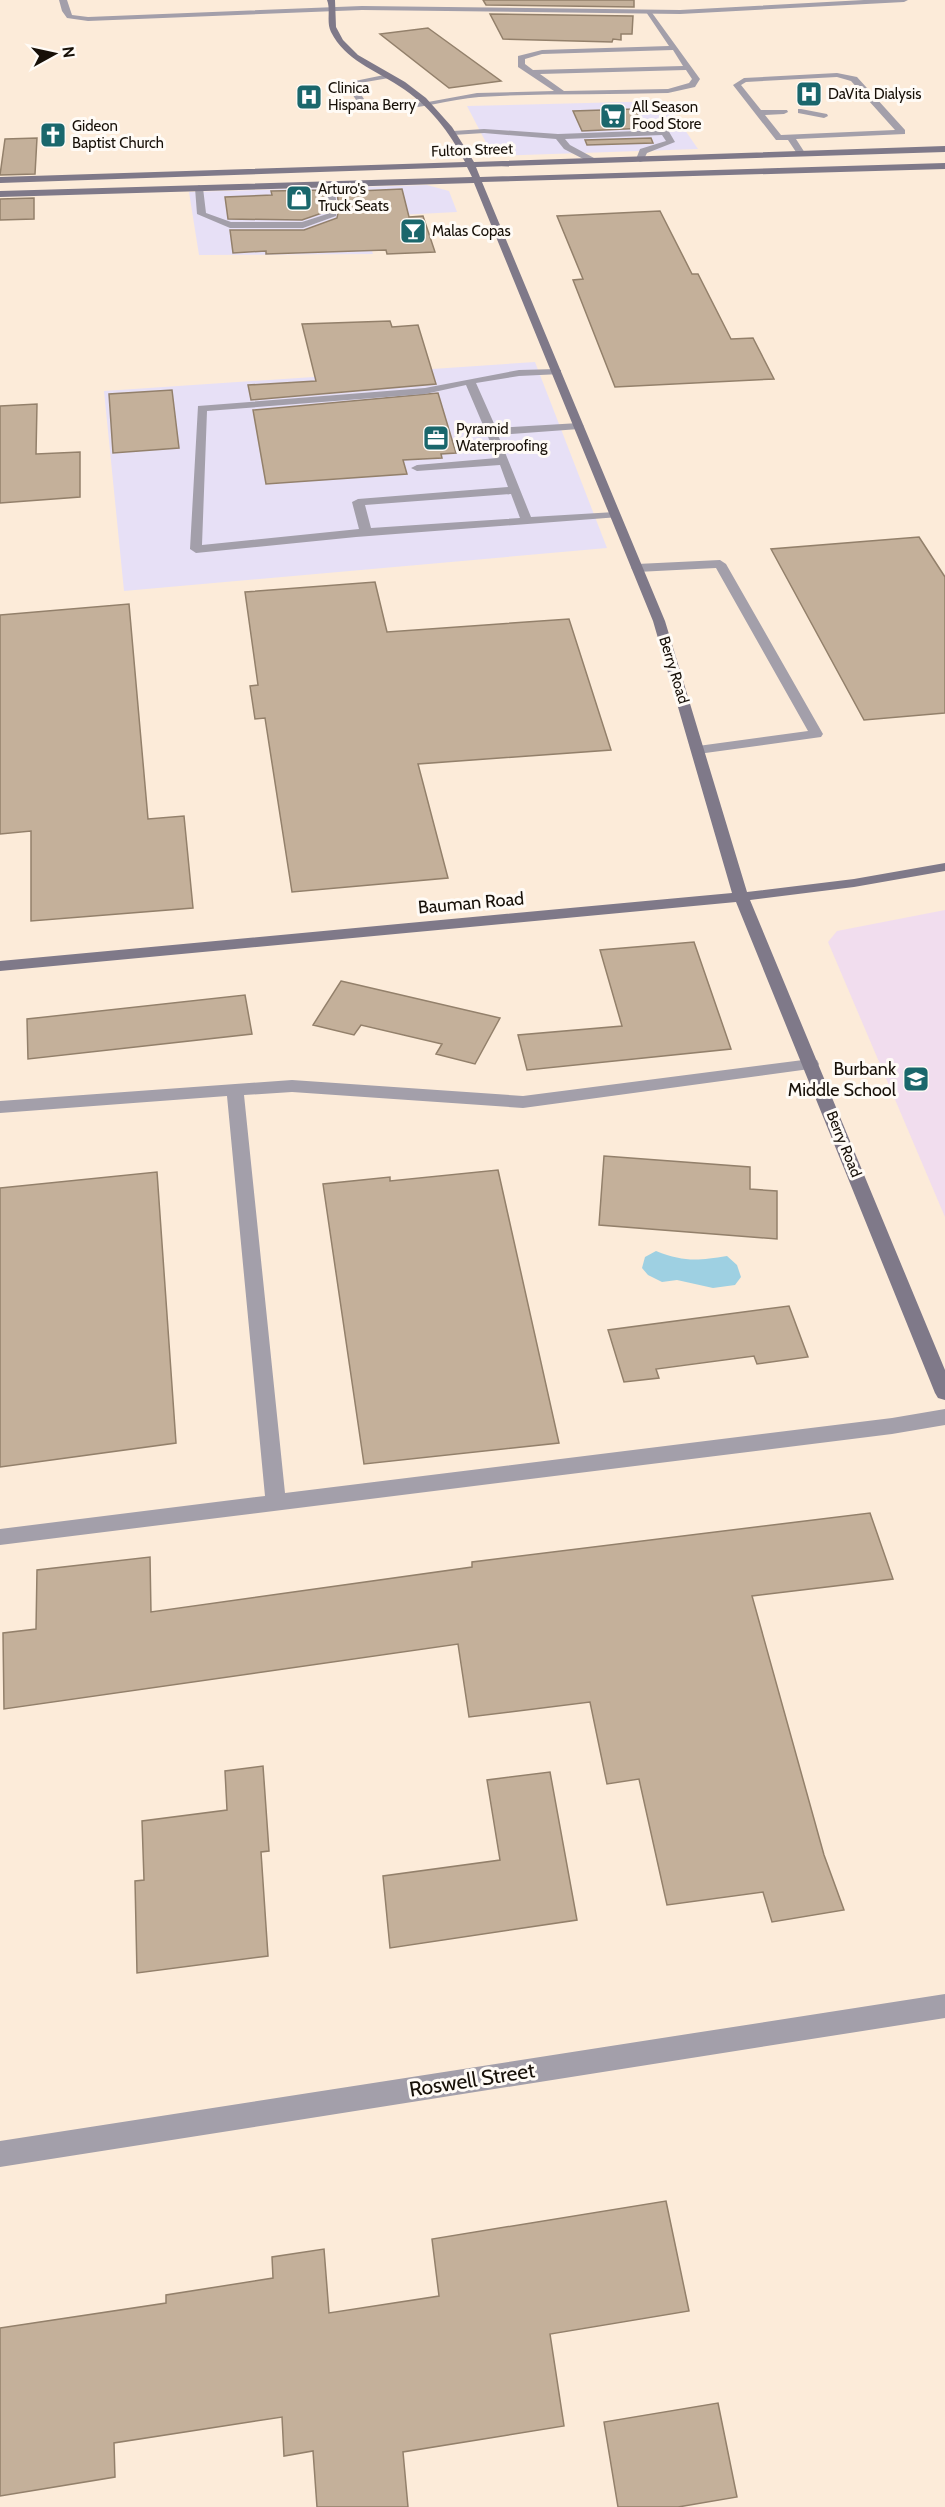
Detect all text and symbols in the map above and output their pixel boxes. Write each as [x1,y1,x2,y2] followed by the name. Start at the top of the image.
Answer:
[24,24,84,84] north arrow
[58,45,79,59] text: N
[328,79,416,114] place label: Clinica Hispana Berry
[794,79,824,109] hospital icon: DaVita Dialysis
[294,82,324,112] hospital icon: Clinica Hispana Berry
[828,85,921,103] place label: DaVita Dialysis
[632,98,702,133] place label: All Season Food Store
[598,101,628,131] supermarket icon: All Season Food Store
[72,117,164,152] place label: Gideon Baptist Church
[38,120,68,150] church icon: Gideon Baptist Church
[431,140,513,160] street label: Fulton Street
[318,180,389,215] place label: Arturo's Truck Seats
[284,183,314,213] shop icon: Arturo's Truck Seats
[398,216,428,246] bar icon: Malas Copas
[432,222,511,240] place label: Malas Copas
[456,420,548,455] place label: Pyramid Waterproofing
[421,423,451,453] office icon: Pyramid Waterproofing
[655,634,693,706] street label: Berry Road
[417,887,525,919] street label: Bauman Road
[788,1058,897,1101] place label: Burbank Middle School
[901,1064,931,1094] school or university icon: Burbank Middle School
[823,1108,865,1180] street label: Berry Road
[407,2057,537,2102] street label: Roswell Street

